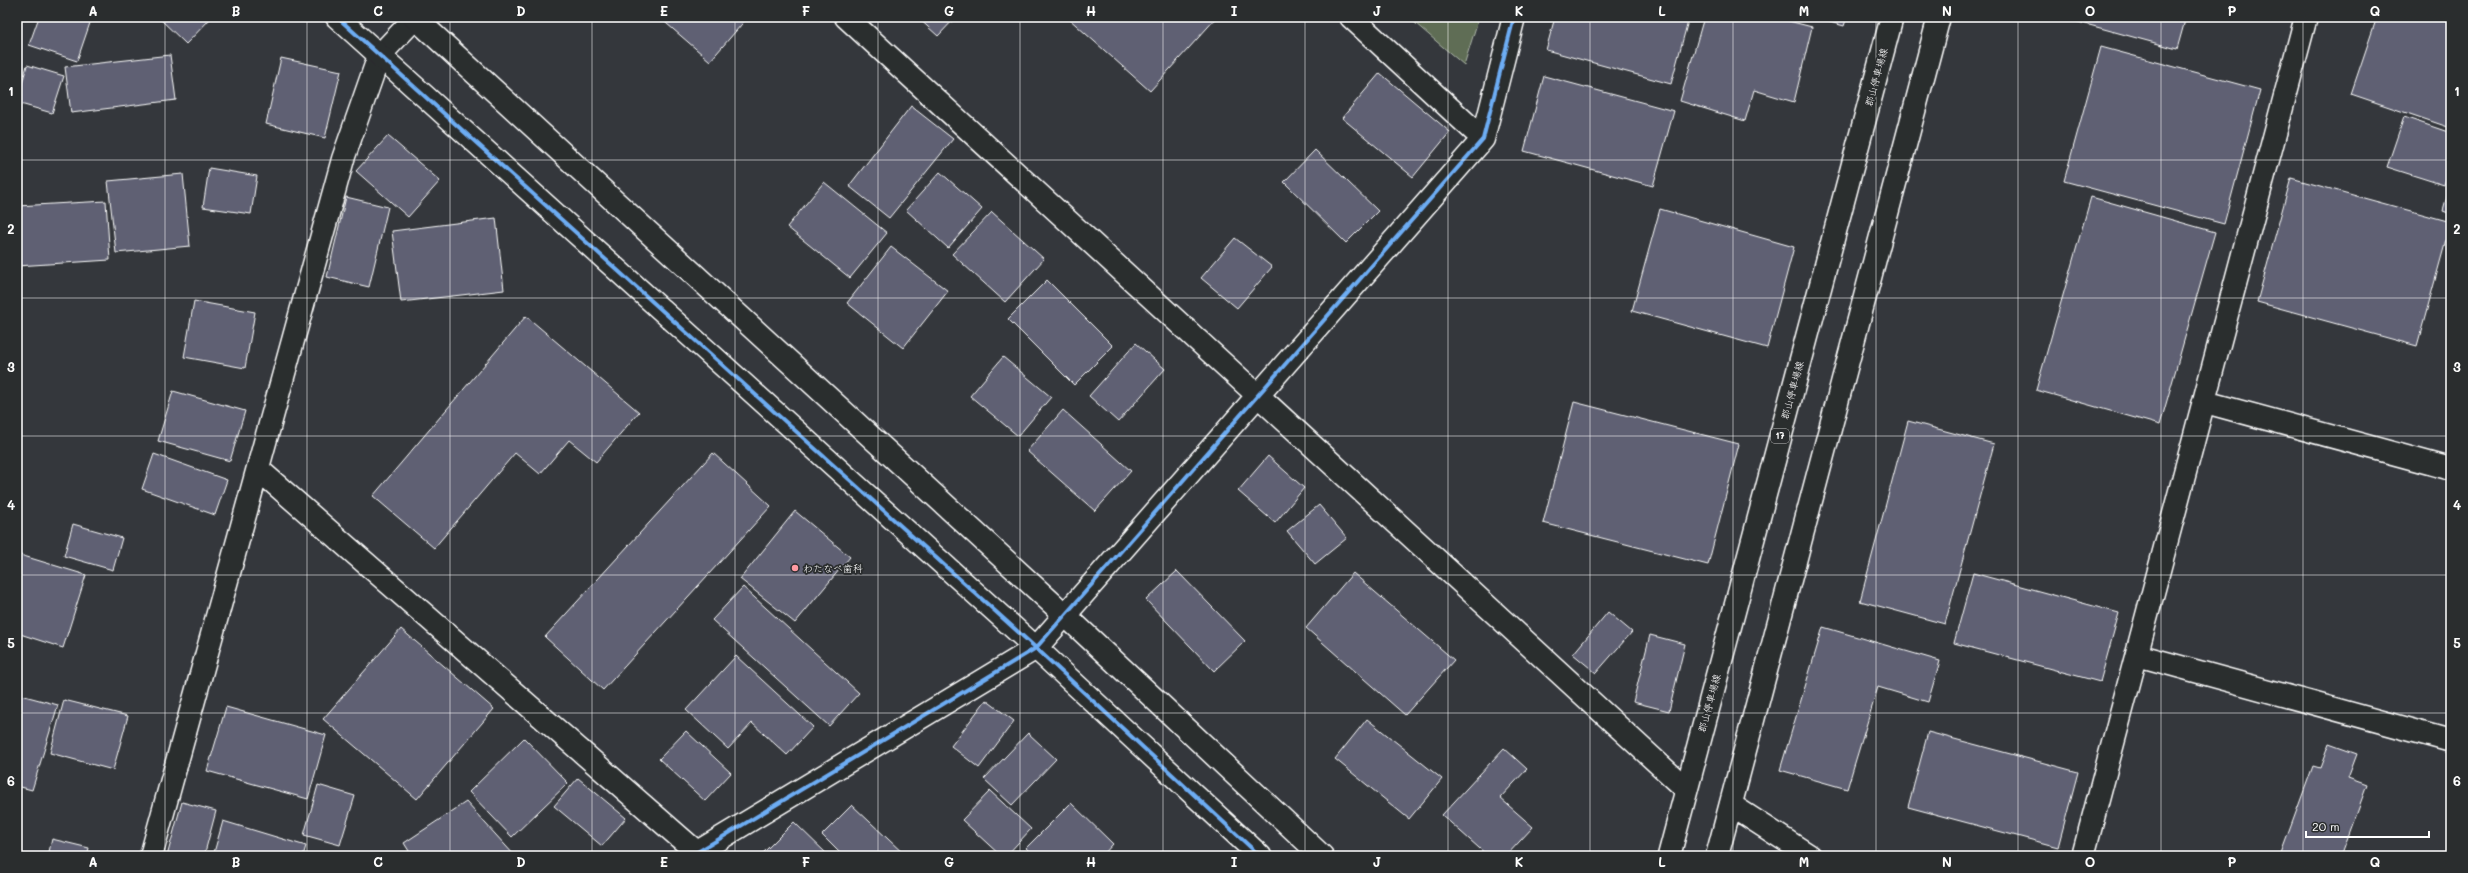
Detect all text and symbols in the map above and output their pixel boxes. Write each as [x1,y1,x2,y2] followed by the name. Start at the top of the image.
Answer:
[88,2,98,19] text: A
[232,2,241,19] text: B
[373,2,383,19] text: C
[516,2,526,19] text: D
[660,2,668,19] text: E
[802,2,810,19] text: F
[944,2,954,19] text: G
[1086,2,1096,19] text: H
[1231,2,1238,19] text: I
[1373,2,1381,19] text: J
[1515,2,1524,19] text: K
[1658,2,1666,19] text: L
[1799,2,1809,19] text: M
[1942,2,1952,19] text: N
[2085,2,2095,19] text: O
[2228,2,2237,19] text: P
[2370,2,2380,19] text: Q
[1861,46,1891,108] street label: 郡山停車場線
[8,82,14,99] text: 1
[2454,82,2460,99] text: 1
[7,220,15,237] text: 2
[2453,220,2461,237] text: 2
[7,358,15,375] text: 3
[2453,358,2461,375] text: 3
[1777,359,1807,421] street label: 郡山停車場線
[1771,429,1789,443] road number: 17
[7,496,15,513] text: 4
[2453,496,2461,513] text: 4
[803,561,863,575] place label: わたなべ歯科
[790,563,800,573] marker: わたなべ歯科
[7,634,15,651] text: 5
[2453,634,2461,651] text: 5
[1694,672,1724,734] street label: 郡山停車場線
[7,772,15,789] text: 6
[2453,772,2461,789] text: 6
[2306,813,2429,839] scale bar
[2312,818,2340,834] text: 20 m
[88,853,98,870] text: A
[232,853,241,870] text: B
[373,853,383,870] text: C
[516,853,526,870] text: D
[660,853,668,870] text: E
[802,853,810,870] text: F
[944,853,954,870] text: G
[1086,853,1096,870] text: H
[1231,853,1238,870] text: I
[1373,853,1381,870] text: J
[1515,853,1524,870] text: K
[1658,853,1666,870] text: L
[1799,853,1809,870] text: M
[1942,853,1952,870] text: N
[2085,853,2095,870] text: O
[2228,853,2237,870] text: P
[2370,853,2380,870] text: Q

